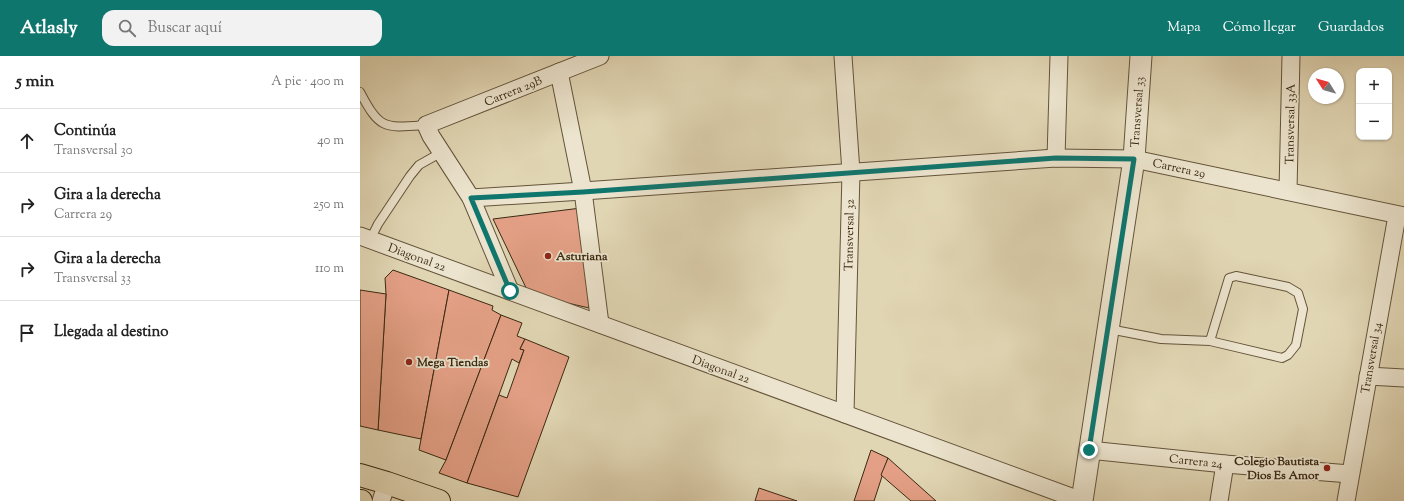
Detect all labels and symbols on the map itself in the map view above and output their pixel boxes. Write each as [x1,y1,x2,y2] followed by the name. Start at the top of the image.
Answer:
[1308,68,1344,104] north arrow
[482,72,545,112] street label: Carrera 29B
[1127,76,1149,148] street label: Transversal 33
[1281,83,1301,165] street label: Transversal 33A
[1151,155,1207,183] street label: Carrera 29
[840,199,860,271] street label: Transversal 32
[385,239,448,277] street label: Diagonal 22
[555,248,608,266] place label: Asturiana
[543,251,553,261] marker: Asturiana
[501,282,519,300] route start
[1357,321,1387,395] street label: Transversal 34
[689,351,752,389] street label: Diagonal 22
[416,354,488,372] place label: Mega Tiendas
[404,357,414,367] marker: Mega Tiendas
[1080,441,1098,459] route end
[1168,450,1224,474] street label: Carrera 24
[1234,453,1319,485] place label: Colegio Bautista Dios Es Amor
[1322,463,1332,473] marker: Colegio Bautista Dios Es Amor

